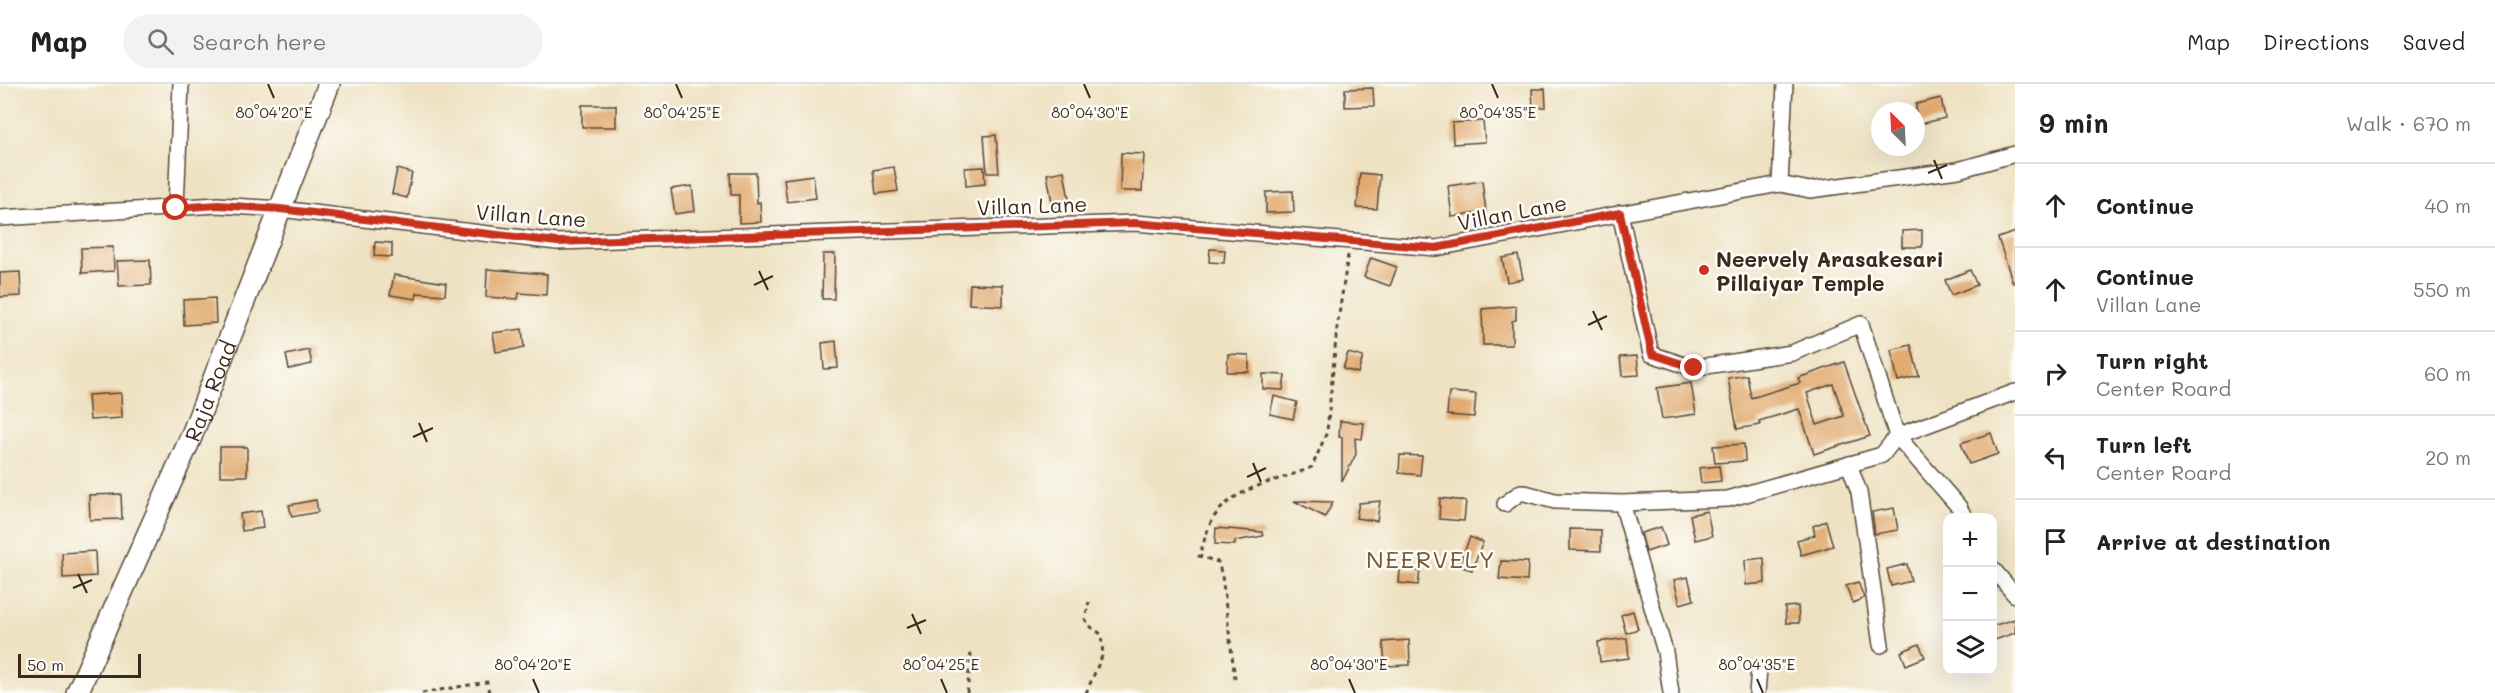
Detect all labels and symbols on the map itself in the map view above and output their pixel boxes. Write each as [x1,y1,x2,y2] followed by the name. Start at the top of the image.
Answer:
[236,102,313,122] text: 80°04'20"E
[644,102,721,122] text: 80°04'25"E
[1051,102,1129,122] text: 80°04'30"E
[1460,102,1537,122] text: 80°04'35"E
[1871,102,1925,156] north arrow
[1455,188,1569,236] street label: Villan Lane
[976,190,1088,220] street label: Villan Lane
[162,194,188,220] route start
[475,198,587,232] street label: Villan Lane
[1716,245,1944,297] place label: Neervely Arasakesari Pillaiyar Temple
[1697,263,1711,277] marker: Neervely Arasakesari Pillaiyar Temple
[177,336,241,445] street label: Raja Road
[1680,354,1706,380] route end
[1366,543,1496,574] district label: NEERVELY
[18,651,141,678] scale bar
[495,654,572,674] text: 80°04'20"E
[903,654,980,674] text: 80°04'25"E
[1310,654,1388,674] text: 80°04'30"E
[1719,654,1796,674] text: 80°04'35"E

